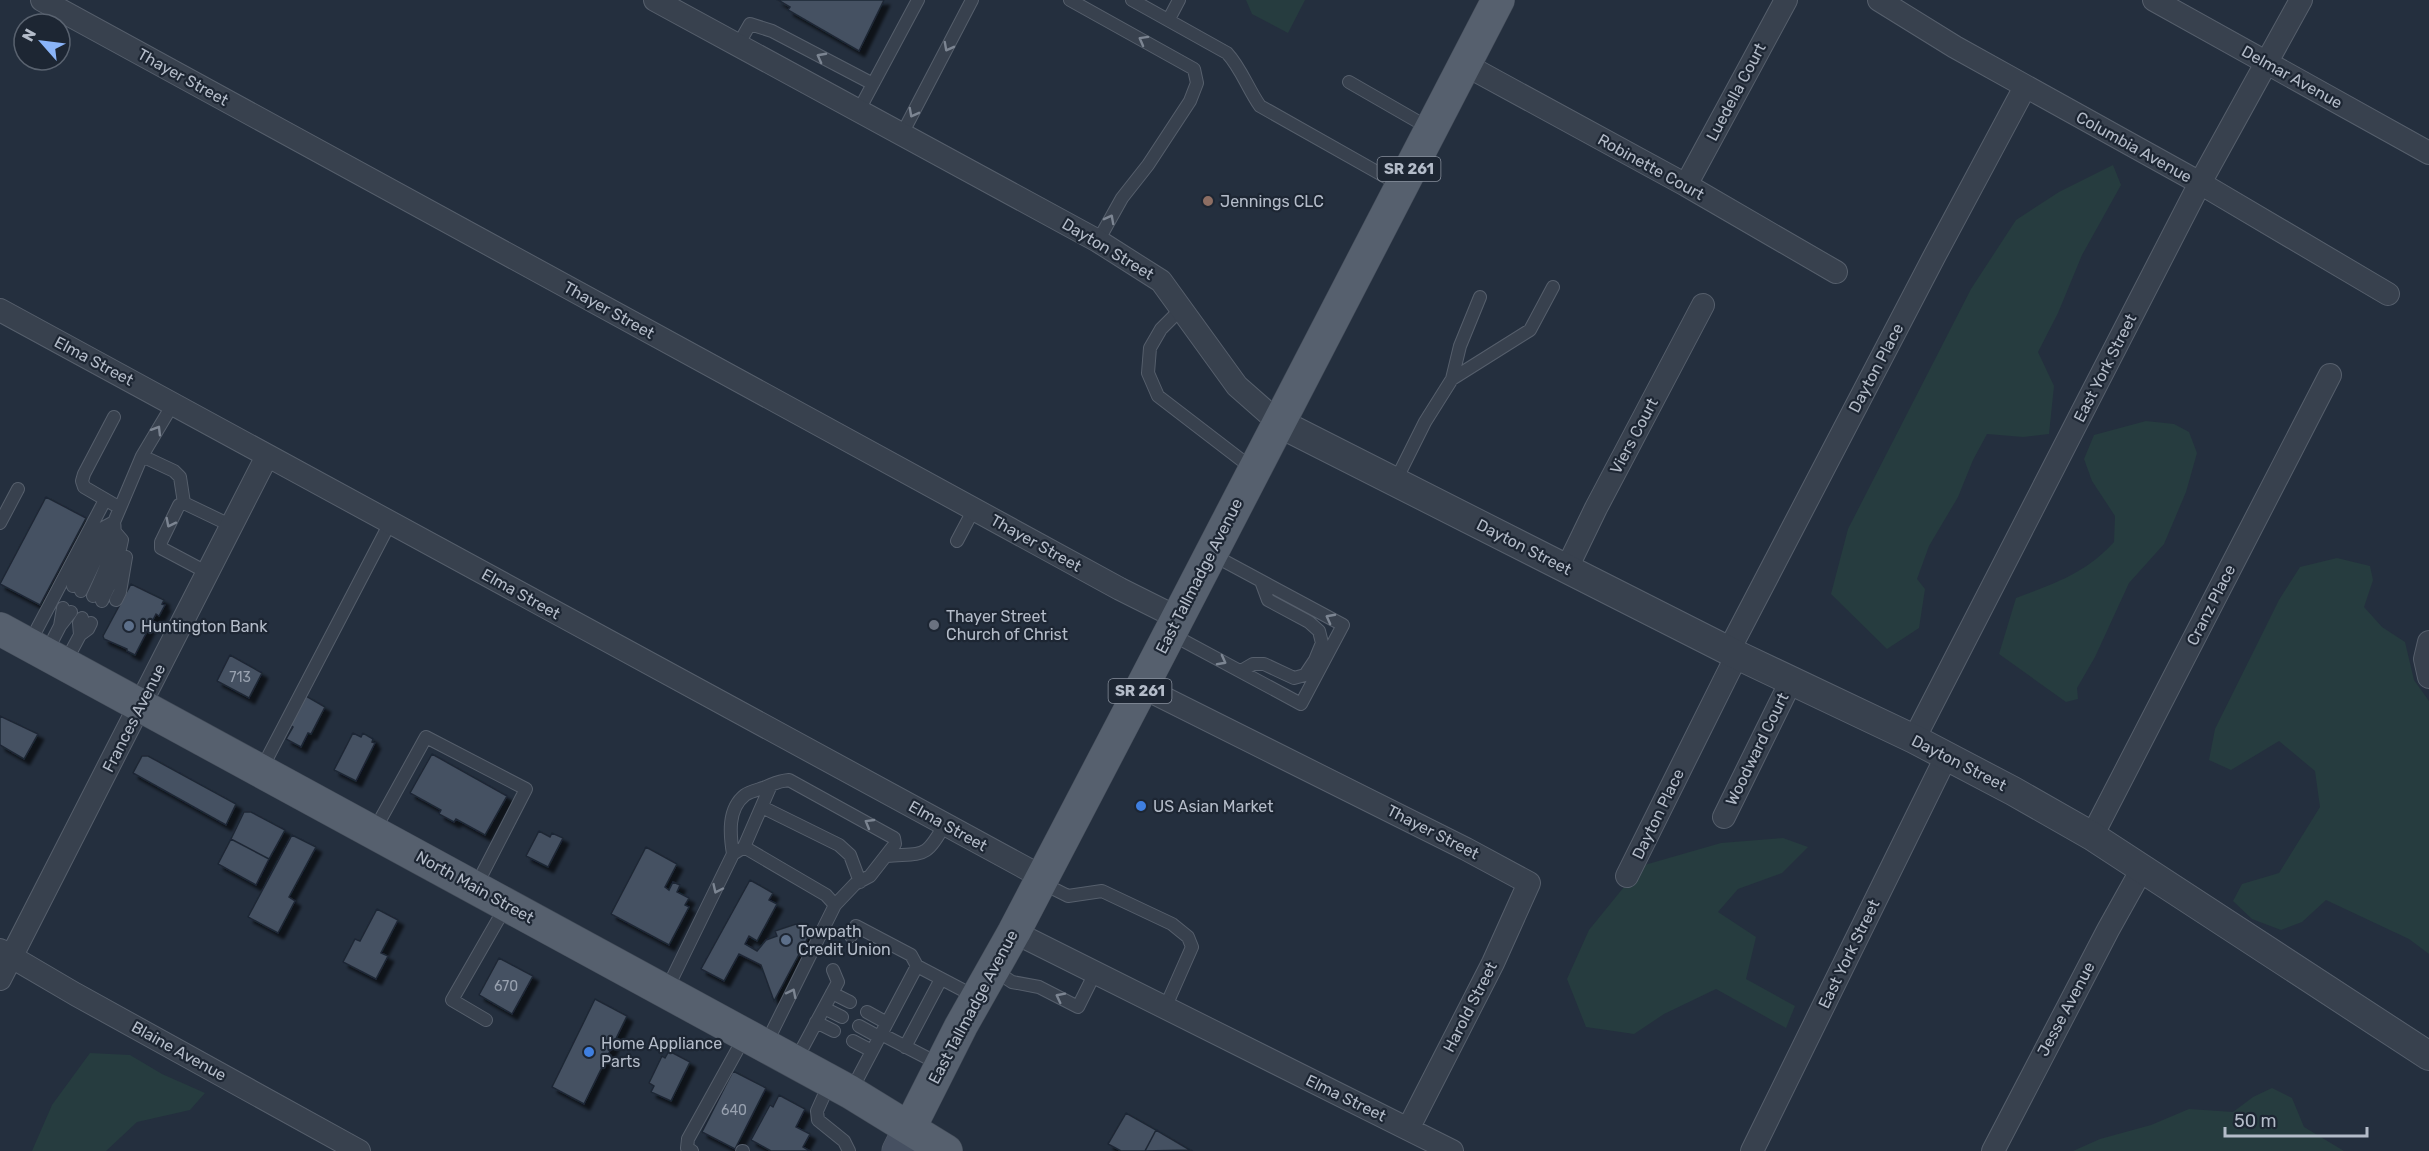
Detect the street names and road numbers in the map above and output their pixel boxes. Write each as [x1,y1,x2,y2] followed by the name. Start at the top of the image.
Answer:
[1702,40,1770,144] street label: Luedella Court
[2238,41,2346,113] street label: Delmar Avenue
[134,44,232,110] street label: Thayer Street
[2073,107,2195,187] street label: Columbia Avenue
[1594,130,1708,204] street label: Robinette Court
[1378,157,1440,181] road number: SR 261
[1059,214,1157,284] street label: Dayton Street
[560,277,658,343] street label: Thayer Street
[2070,311,2140,425] street label: East York Street
[1845,320,1907,416] street label: Dayton Place
[51,332,137,390] street label: Elma Street
[1606,395,1662,477] street label: Viers Court
[1152,495,1246,657] street label: East Tallmadge Avenue
[987,510,1085,576] street label: Thayer Street
[1473,515,1575,579] street label: Dayton Street
[2183,561,2239,649] street label: Cranz Place
[478,565,564,623] street label: Elma Street
[99,661,170,775] street label: Frances Avenue
[1108,679,1172,703] road number: SR 261
[1722,690,1792,808] street label: Woodward Court
[1908,731,2010,795] street label: Dayton Street
[1628,766,1688,862] street label: Dayton Place
[905,797,991,855] street label: Elma Street
[1384,801,1482,863] street label: Thayer Street
[413,847,537,927] street label: North Main Street
[1814,896,1884,1012] street label: East York Street
[924,927,1022,1087] street label: East Tallmadge Avenue
[1439,959,1501,1055] street label: Harold Street
[2033,959,2099,1059] street label: Jesse Avenue
[128,1017,230,1085] street label: Blaine Avenue
[1303,1070,1389,1126] street label: Elma Street

